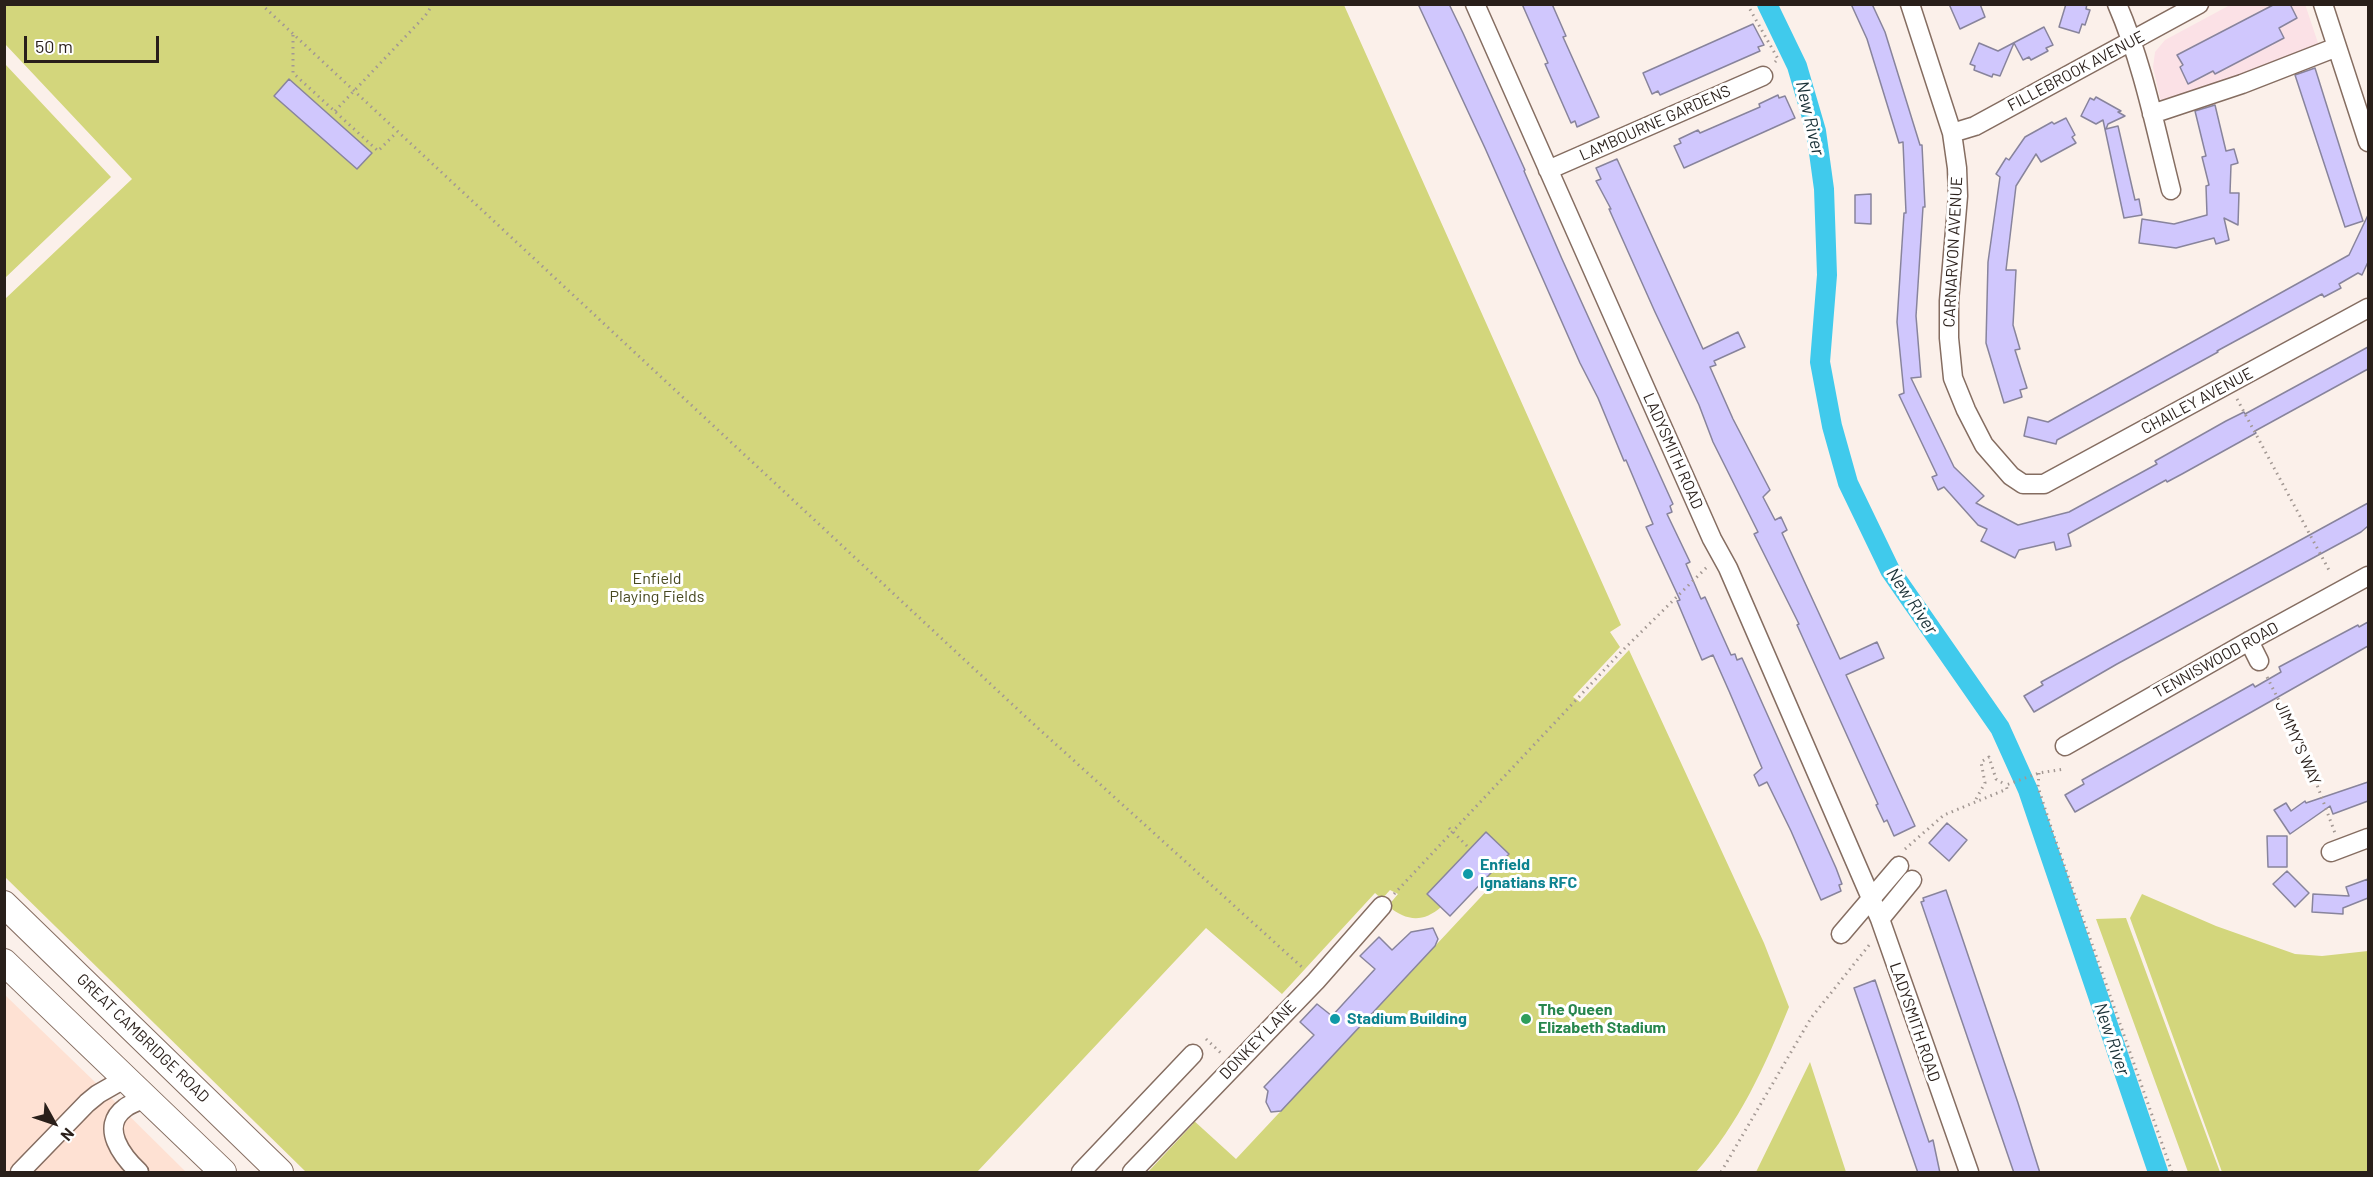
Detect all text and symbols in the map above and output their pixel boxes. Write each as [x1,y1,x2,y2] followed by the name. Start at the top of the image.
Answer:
[27,24,162,62] scale bar
[2004,27,2148,115] street label: FILLEBROOK AVENUE
[35,35,73,57] text: 50 m
[1791,79,1829,157] water label: New River
[1576,81,1734,165] street label: LAMBOURNE GARDENS
[1939,176,1967,328] street label: CARNARVON AVENUE
[2138,363,2256,439] street label: CHAILEY AVENUE
[1639,390,1707,512] street label: LADYSMITH ROAD
[1882,564,1942,638] water label: New River
[610,569,704,607] park label: Enfield Playing Fields
[2150,618,2282,702] street label: TENNISWOOD ROAD
[2271,698,2325,788] street label: JIMMY'S WAY
[1480,855,1577,893] place label: Enfield Ignatians RFC
[1461,867,1475,881] marker: Enfield Ignatians RFC
[1886,960,1944,1084] street label: LADYSMITH ROAD
[73,970,213,1106] street label: GREAT CAMBRIDGE ROAD
[1216,997,1300,1083] street label: DONKEY LANE
[1538,1000,1666,1038] place label: The Queen Elizabeth Stadium
[2089,1000,2135,1078] water label: New River
[1347,1009,1467,1029] place label: Stadium Building
[1328,1012,1342,1026] marker: Stadium Building
[1519,1012,1533,1026] marker: The Queen Elizabeth Stadium
[24,1093,84,1153] north arrow
[57,1125,79,1145] text: N

